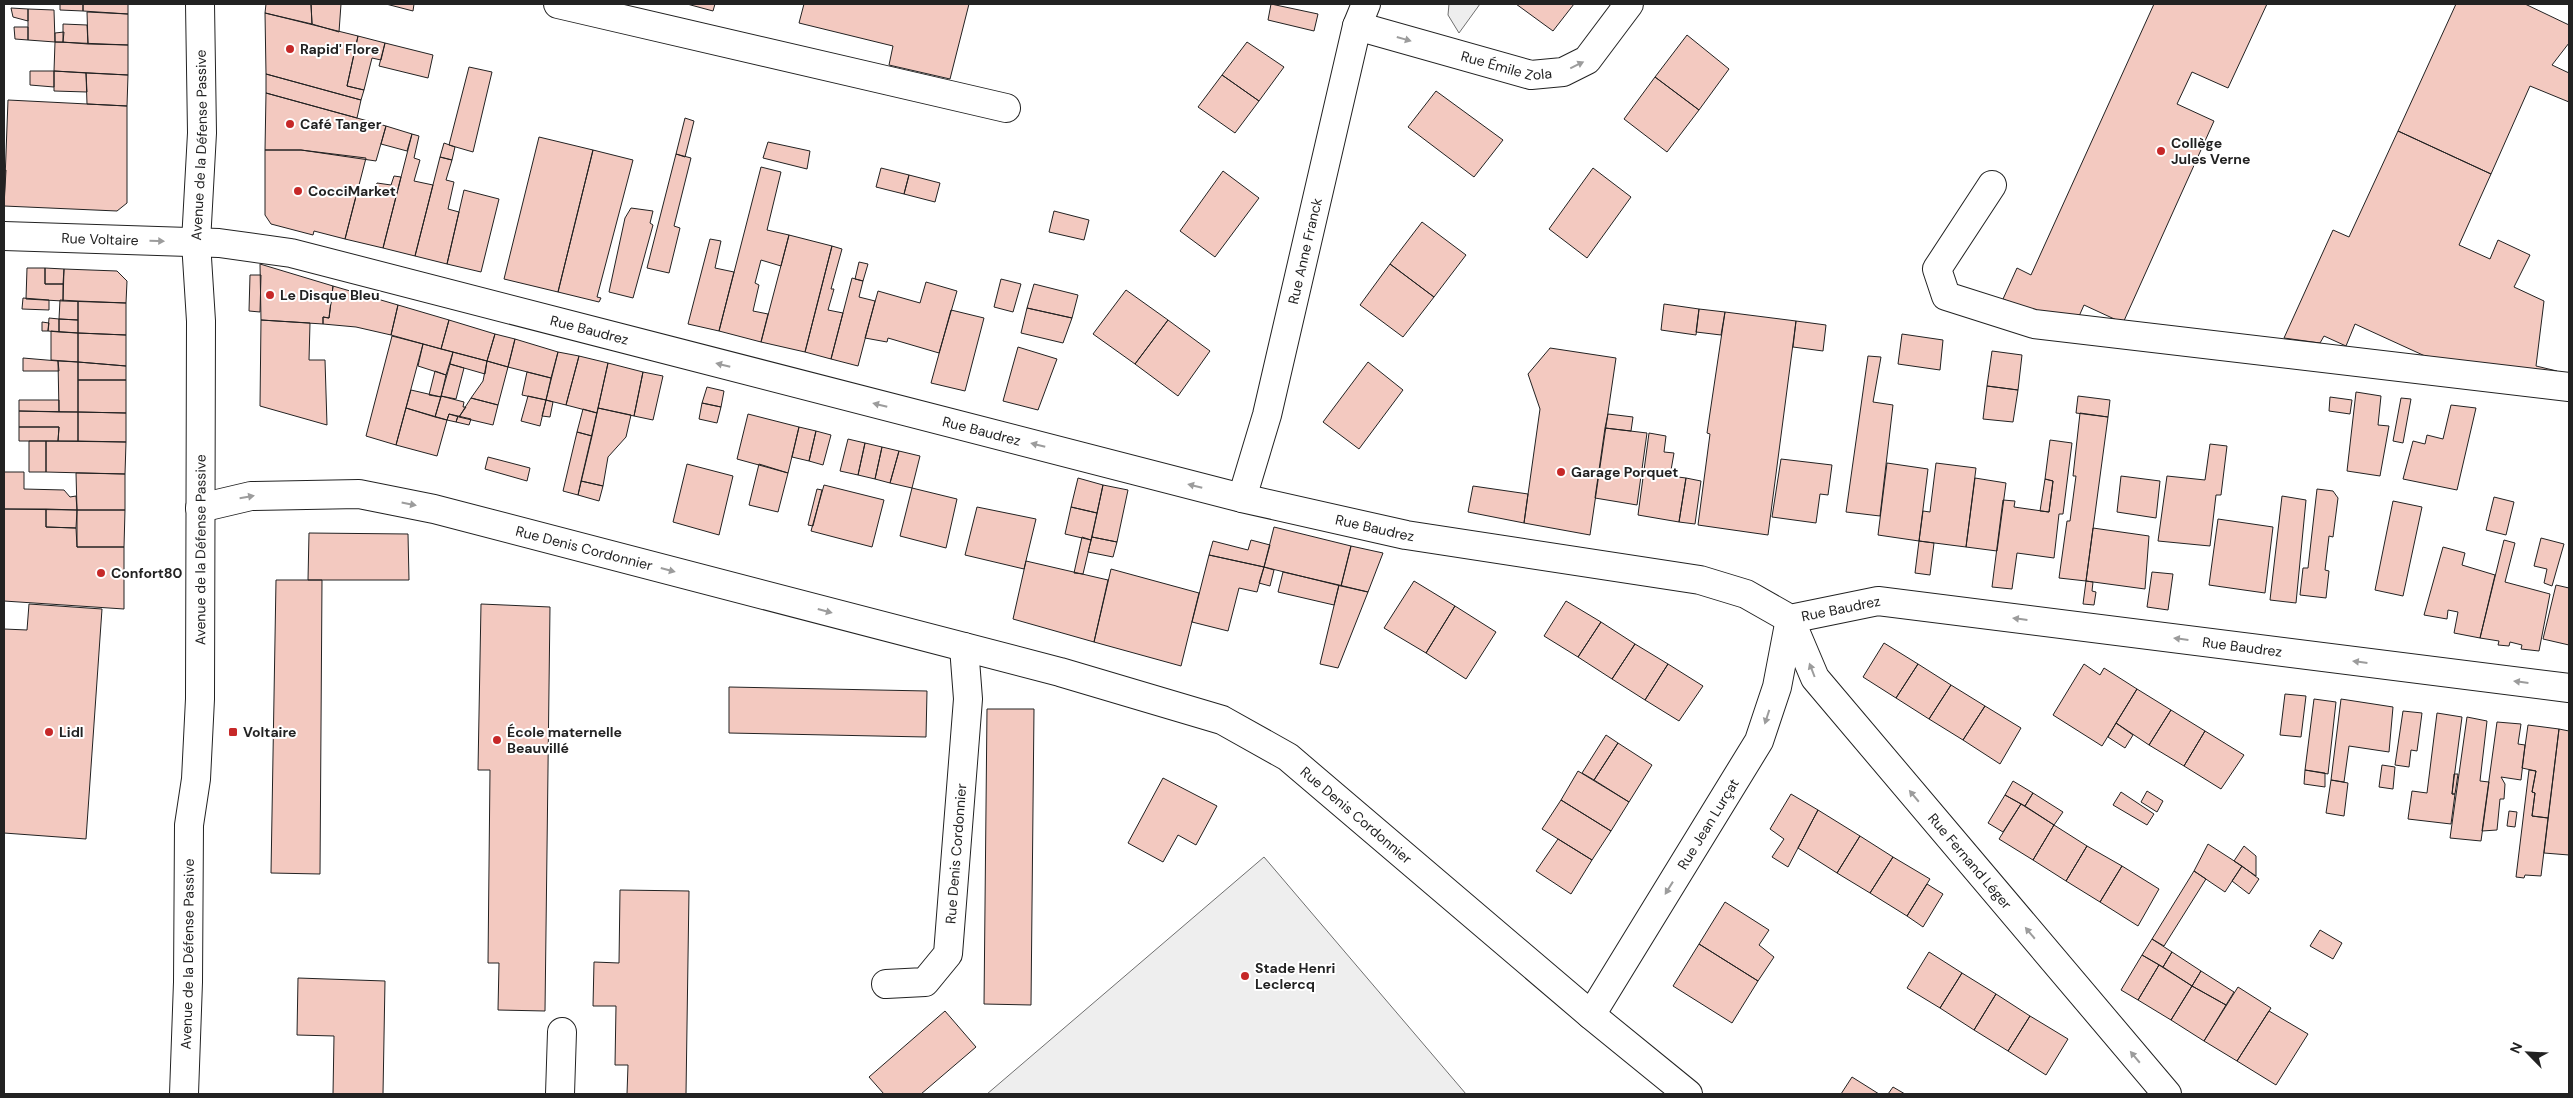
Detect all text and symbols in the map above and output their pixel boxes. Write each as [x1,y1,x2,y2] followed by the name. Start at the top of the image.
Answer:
[1396,36,1411,44] one-way arrow
[300,40,379,58] place label: Rapid' Flore
[284,43,296,55] marker: Rapid' Flore
[1459,47,1553,84] street label: Rue Émile Zola
[187,49,211,241] street label: Avenue de la Défense Passive
[1570,61,1584,69] one-way arrow
[300,115,382,133] place label: Café Tanger
[284,118,296,130] marker: Café Tanger
[2171,134,2250,168] place label: Collège Jules Verne
[2155,145,2167,157] marker: Collège Jules Verne
[308,182,396,200] place label: CocciMarket
[292,185,304,197] marker: CocciMarket
[1284,196,1326,306] street label: Rue Anne Franck
[61,229,139,249] street label: Rue Voltaire
[150,237,166,245] one-way arrow
[280,286,380,304] place label: Le Disque Bleu
[264,289,276,301] marker: Le Disque Bleu
[548,311,631,349] street label: Rue Baudrez
[715,360,730,368] one-way arrow
[873,401,888,409] one-way arrow
[941,412,1023,450] street label: Rue Baudrez
[1030,441,1045,449] one-way arrow
[191,454,210,645] street label: Avenue de la Défense Passive
[1571,463,1678,481] place label: Garage Porquet
[1555,466,1567,478] marker: Garage Porquet
[1188,482,1203,490] one-way arrow
[240,493,256,501] one-way arrow
[401,500,416,508] one-way arrow
[1334,510,1415,545] street label: Rue Baudrez
[514,522,655,575] street label: Rue Denis Cordonnier
[111,564,183,582] place label: Confort80
[660,566,675,574] one-way arrow
[95,567,107,579] marker: Confort80
[1800,592,1882,625] street label: Rue Baudrez
[818,607,833,615] one-way arrow
[2011,615,2027,623] one-way arrow
[2201,633,2283,661] street label: Rue Baudrez
[2173,635,2189,643] one-way arrow
[2351,657,2367,665] one-way arrow
[1807,663,1815,677] one-way arrow
[2513,678,2529,686] one-way arrow
[1763,710,1770,725] one-way arrow
[59,723,84,741] place label: Lidl
[243,723,296,741] place label: Voltaire
[507,723,622,757] place label: École maternelle Beauvillé
[43,726,55,738] marker: Lidl
[227,726,239,738] marker: Voltaire
[491,734,503,746] marker: École maternelle Beauvillé
[1297,763,1416,868] street label: Rue Denis Cordonnier
[1673,775,1743,873] street label: Rue Jean Lurçat
[941,783,970,924] street label: Rue Denis Cordonnier
[1908,790,1920,802] one-way arrow
[1924,809,2016,913] street label: Rue Fernand Léger
[177,858,198,1050] street label: Avenue de la Défense Passive
[1664,881,1673,895] one-way arrow
[2025,927,2036,940] one-way arrow
[1255,959,1335,993] place label: Stade Henri Leclercq
[1239,970,1251,982] marker: Stade Henri Leclercq
[2503,1028,2553,1078] north arrow
[2506,1039,2526,1056] text: N
[2130,1051,2141,1064] one-way arrow

